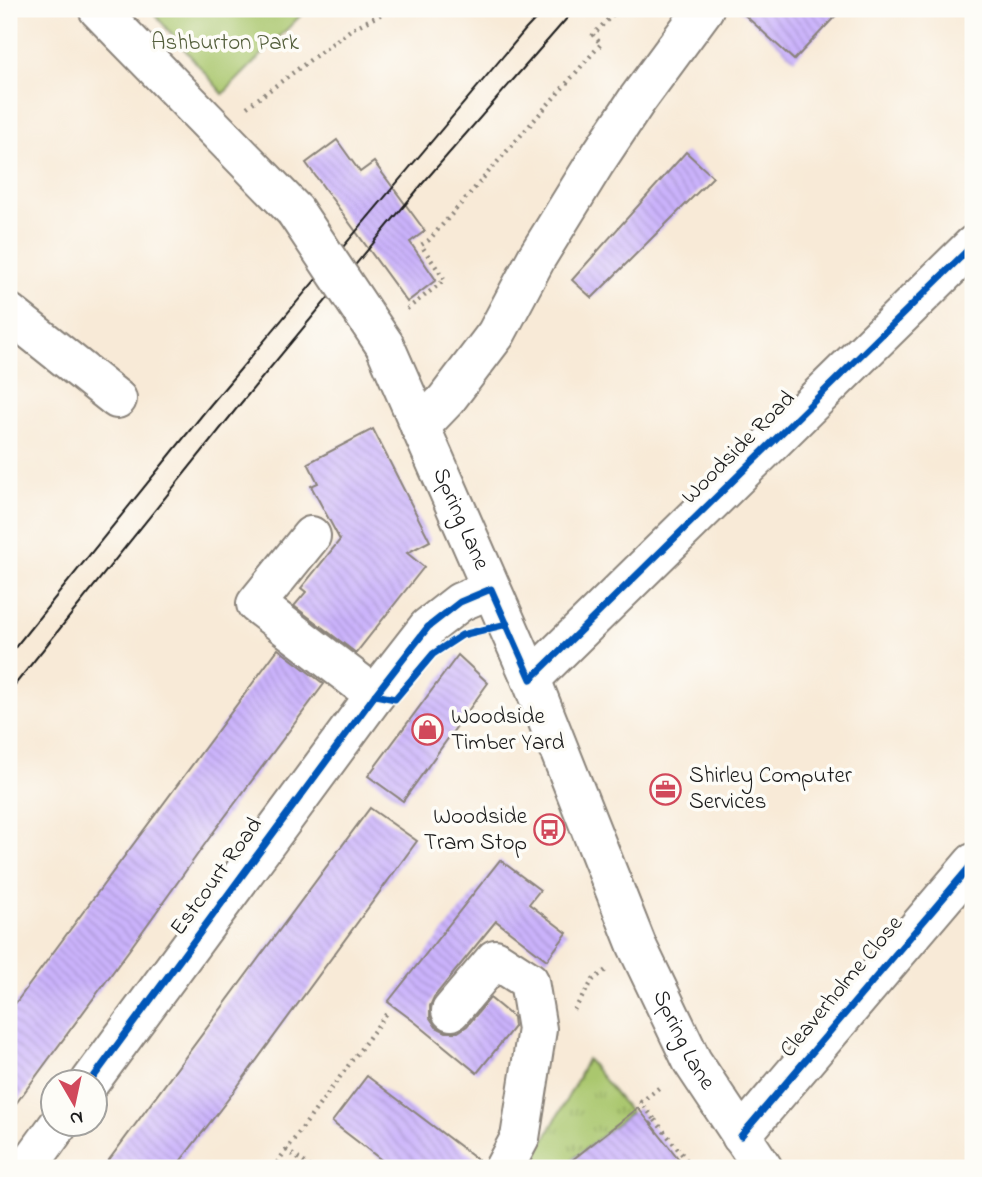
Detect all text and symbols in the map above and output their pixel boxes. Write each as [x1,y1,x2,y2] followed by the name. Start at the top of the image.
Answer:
[151,27,300,60] park label: Ashburton Park
[674,383,804,513] street label: Woodside Road
[424,463,498,576] street label: Spring Lane
[451,701,565,760] place label: Woodside Timber Yard
[411,713,445,747] shop icon: Woodside Timber Yard
[689,760,853,819] place label: Shirley Computer Services
[649,772,683,806] office icon: Shirley Computer Services
[424,801,528,860] place label: Woodside Tram Stop
[163,811,271,943] street label: Estcourt Road
[533,813,567,847] bus stop icon: Woodside Tram Stop
[773,908,912,1065] street label: Cleaverholme Close
[644,985,724,1097] street label: Spring Lane
[38,1068,108,1138] north arrow
[68,1103,85,1132] text: N

